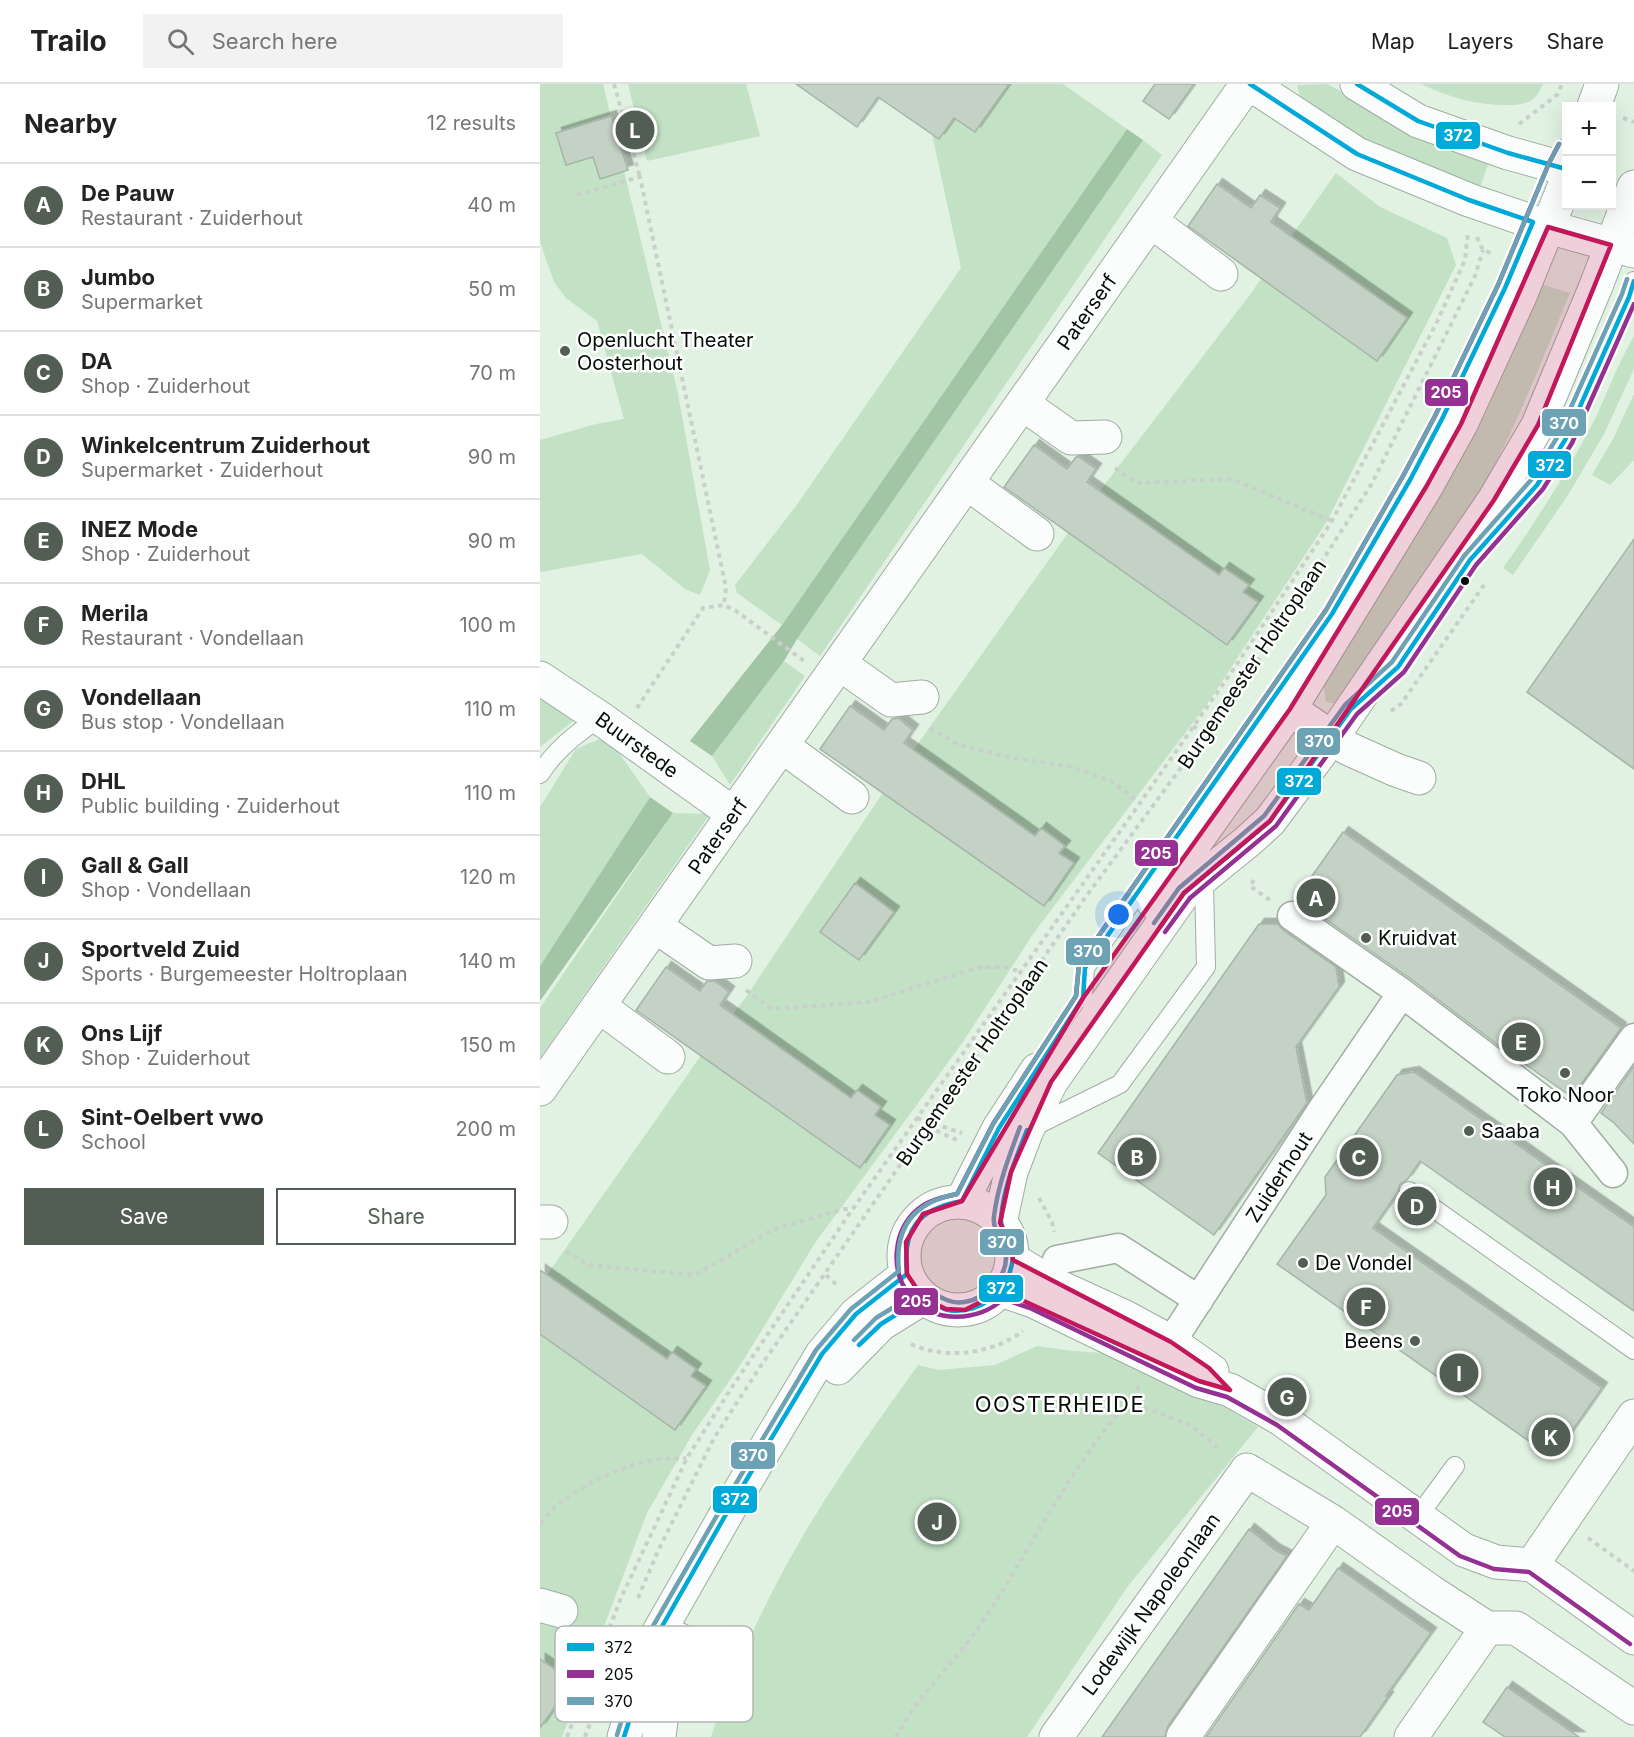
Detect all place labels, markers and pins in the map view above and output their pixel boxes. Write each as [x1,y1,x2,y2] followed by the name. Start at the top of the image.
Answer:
[616,108,655,152] pin: L
[577,328,754,375] place label: Openlucht Theater Oosterhout
[558,344,572,358] marker: Openlucht Theater Oosterhout
[1459,575,1471,587] unlabelled marker
[1296,876,1336,920] pin: A
[1378,926,1457,950] place label: Kruidvat
[1359,931,1373,945] marker: Kruidvat
[1502,1020,1540,1064] pin: E
[1558,1066,1572,1080] marker: Toko Noor
[1516,1083,1614,1107] place label: Toko Noor
[1481,1119,1540,1143] place label: Saaba
[1462,1124,1476,1138] marker: Saaba
[1118,1134,1156,1180] pin: B
[1340,1134,1378,1180] pin: C
[1534,1164,1572,1210] pin: H
[1398,1184,1436,1228] pin: D
[1315,1251,1412,1275] place label: De Vondel
[1296,1256,1310,1270] marker: De Vondel
[1346,1284,1386,1330] pin: F
[1344,1329,1403,1353] place label: Beens
[1408,1334,1422,1348] marker: Beens
[1440,1350,1478,1396] pin: I
[1268,1374,1306,1420] pin: G
[1532,1414,1570,1460] pin: K
[918,1500,956,1544] pin: J

